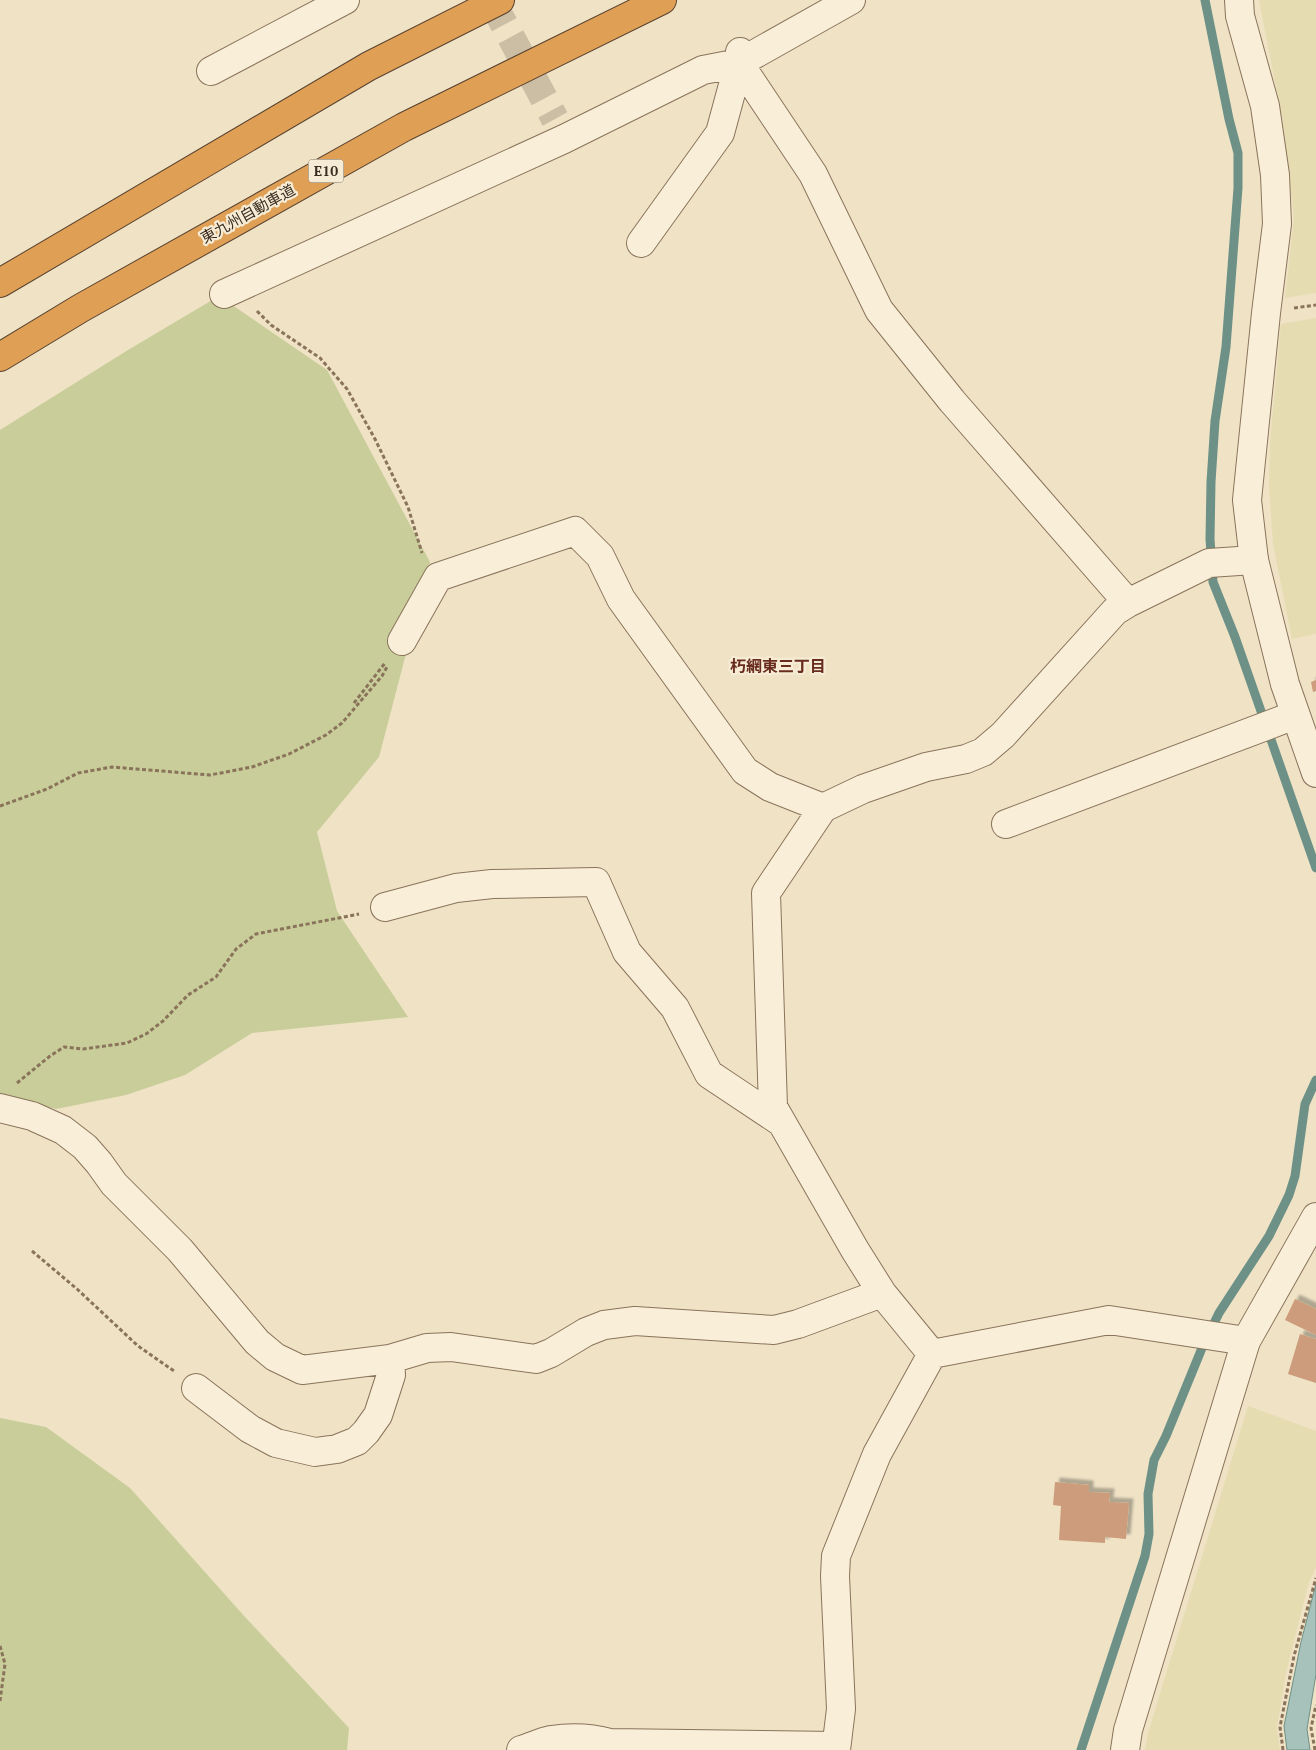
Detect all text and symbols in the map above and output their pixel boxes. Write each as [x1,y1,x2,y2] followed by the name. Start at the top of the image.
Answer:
[308,160,344,182] road number: E10
[197,179,298,247] street label: 東九州自動車道
[730,655,826,677] district label: 朽網東三丁目

